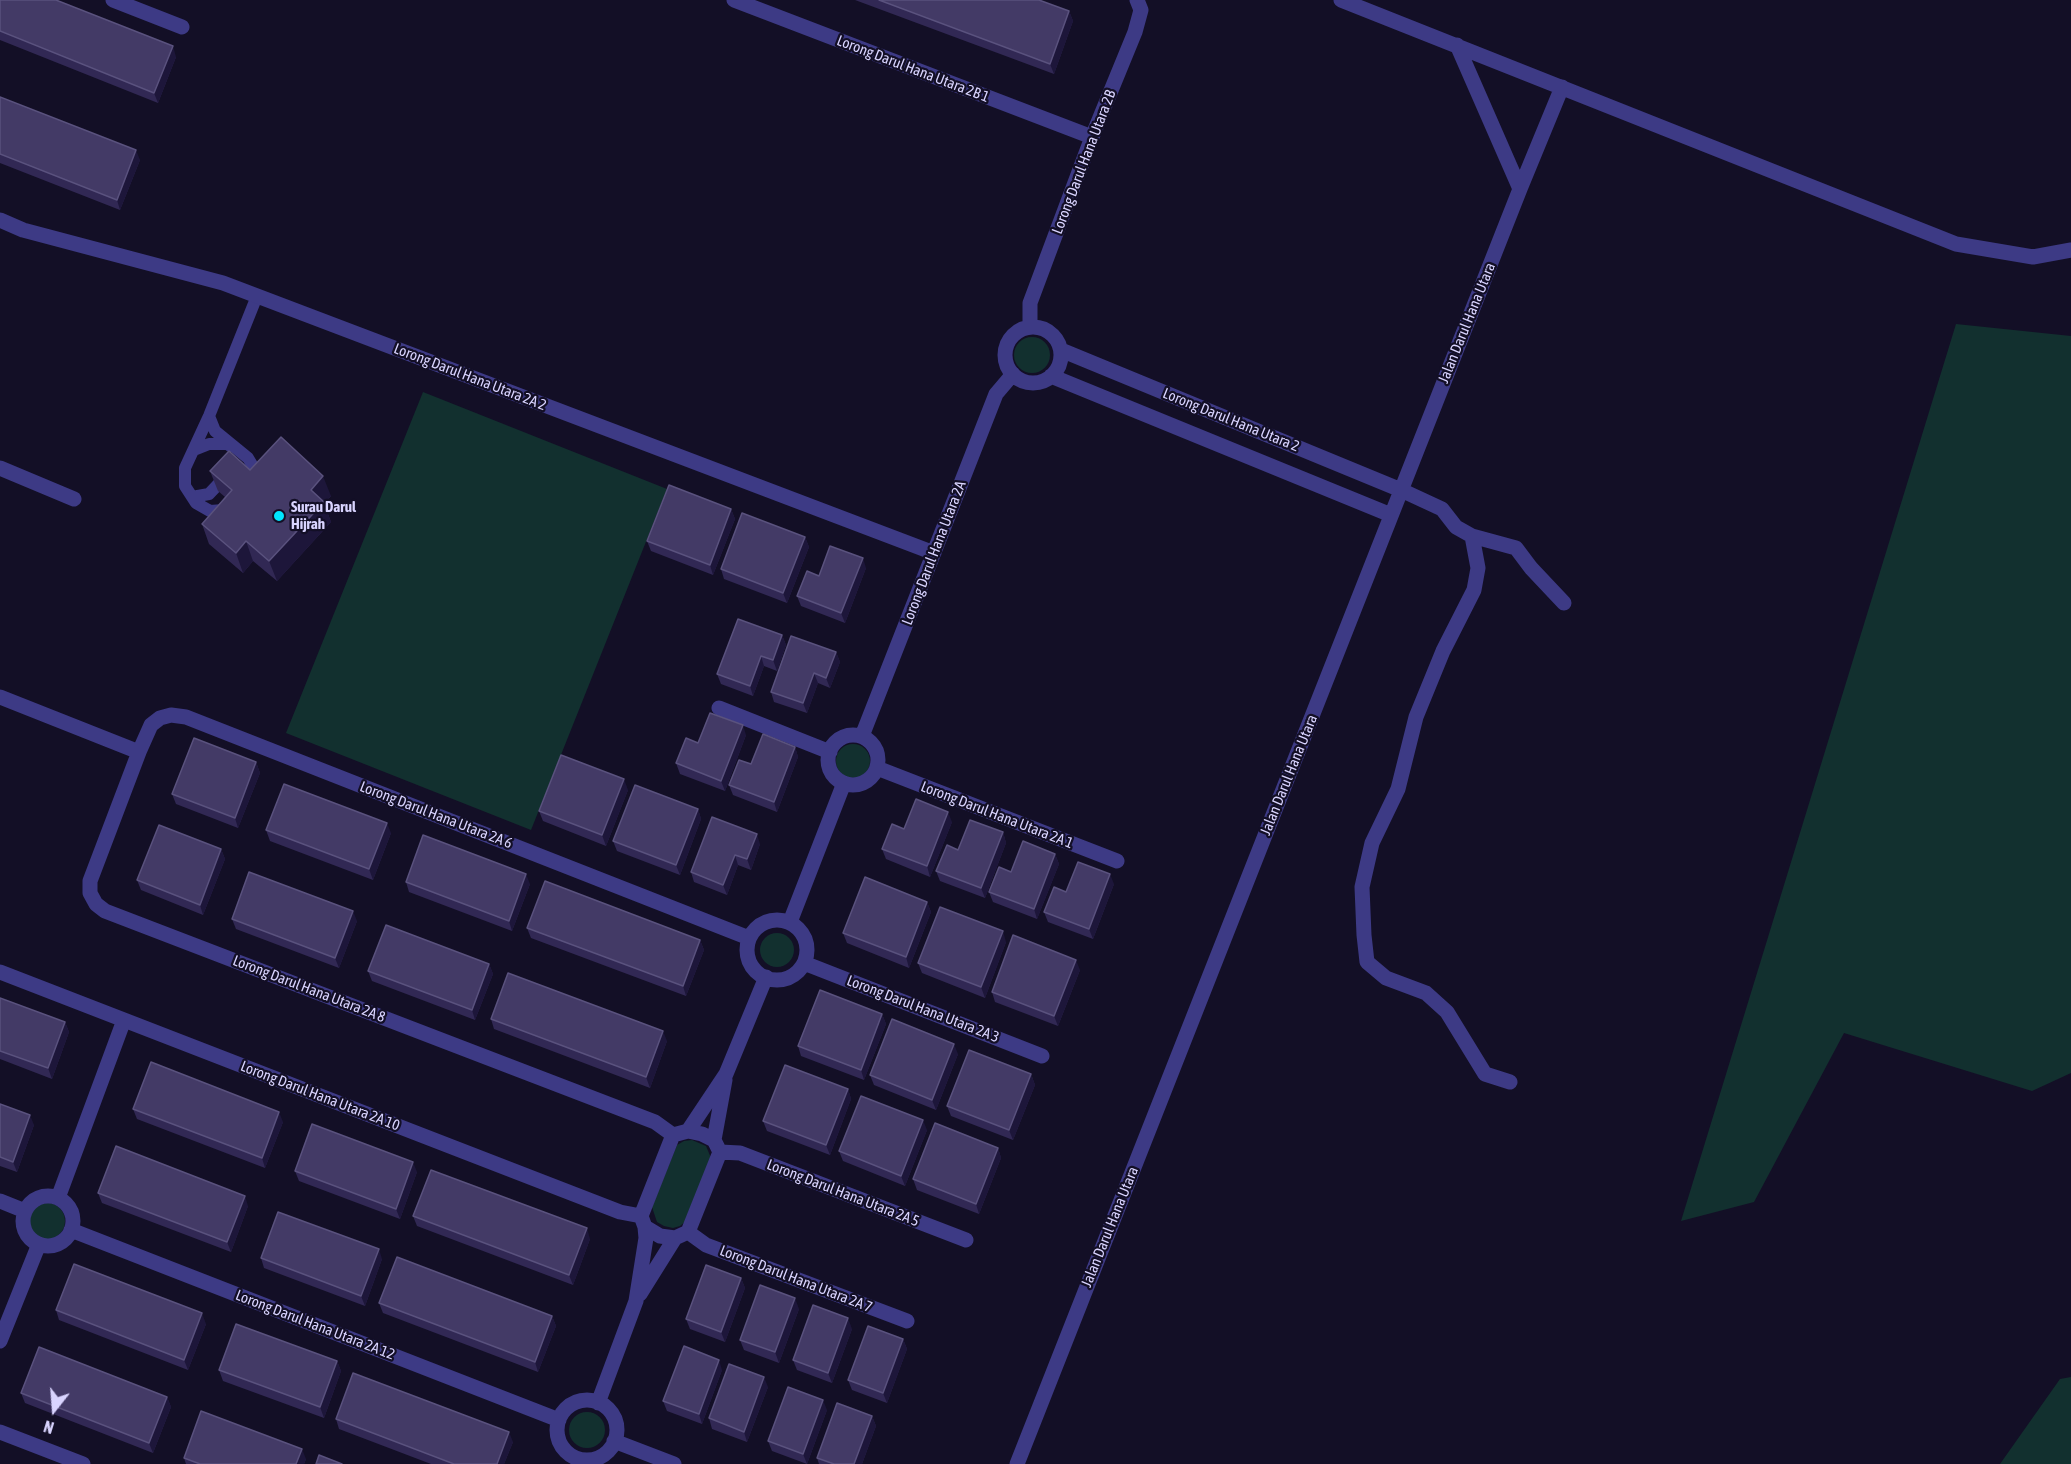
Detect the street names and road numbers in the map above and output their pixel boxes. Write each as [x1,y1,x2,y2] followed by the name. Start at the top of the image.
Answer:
[834,32,992,106] street label: Lorong Darul Hana Utara 2B 1
[1048,88,1120,236] street label: Lorong Darul Hana Utara 2B
[1435,260,1499,386] street label: Jalan Darul Hana Utara
[391,340,549,414] street label: Lorong Darul Hana Utara 2A 2
[1160,384,1302,456] street label: Lorong Darul Hana Utara 2
[898,478,970,628] street label: Lorong Darul Hana Utara 2A
[1257,712,1321,838] street label: Jalan Darul Hana Utara
[357,778,515,852] street label: Lorong Darul Hana Utara 2A 6
[918,778,1076,852] street label: Lorong Darul Hana Utara 2A 1
[230,952,388,1026] street label: Lorong Darul Hana Utara 2A 8
[844,972,1002,1046] street label: Lorong Darul Hana Utara 2A 3
[238,1057,402,1135] street label: Lorong Darul Hana Utara 2A 10
[764,1156,922,1230] street label: Lorong Darul Hana Utara 2A 5
[1078,1164,1142,1290] street label: Jalan Darul Hana Utara
[717,1242,875,1316] street label: Lorong Darul Hana Utara 2A 7
[233,1286,397,1364] street label: Lorong Darul Hana Utara 2A 12

